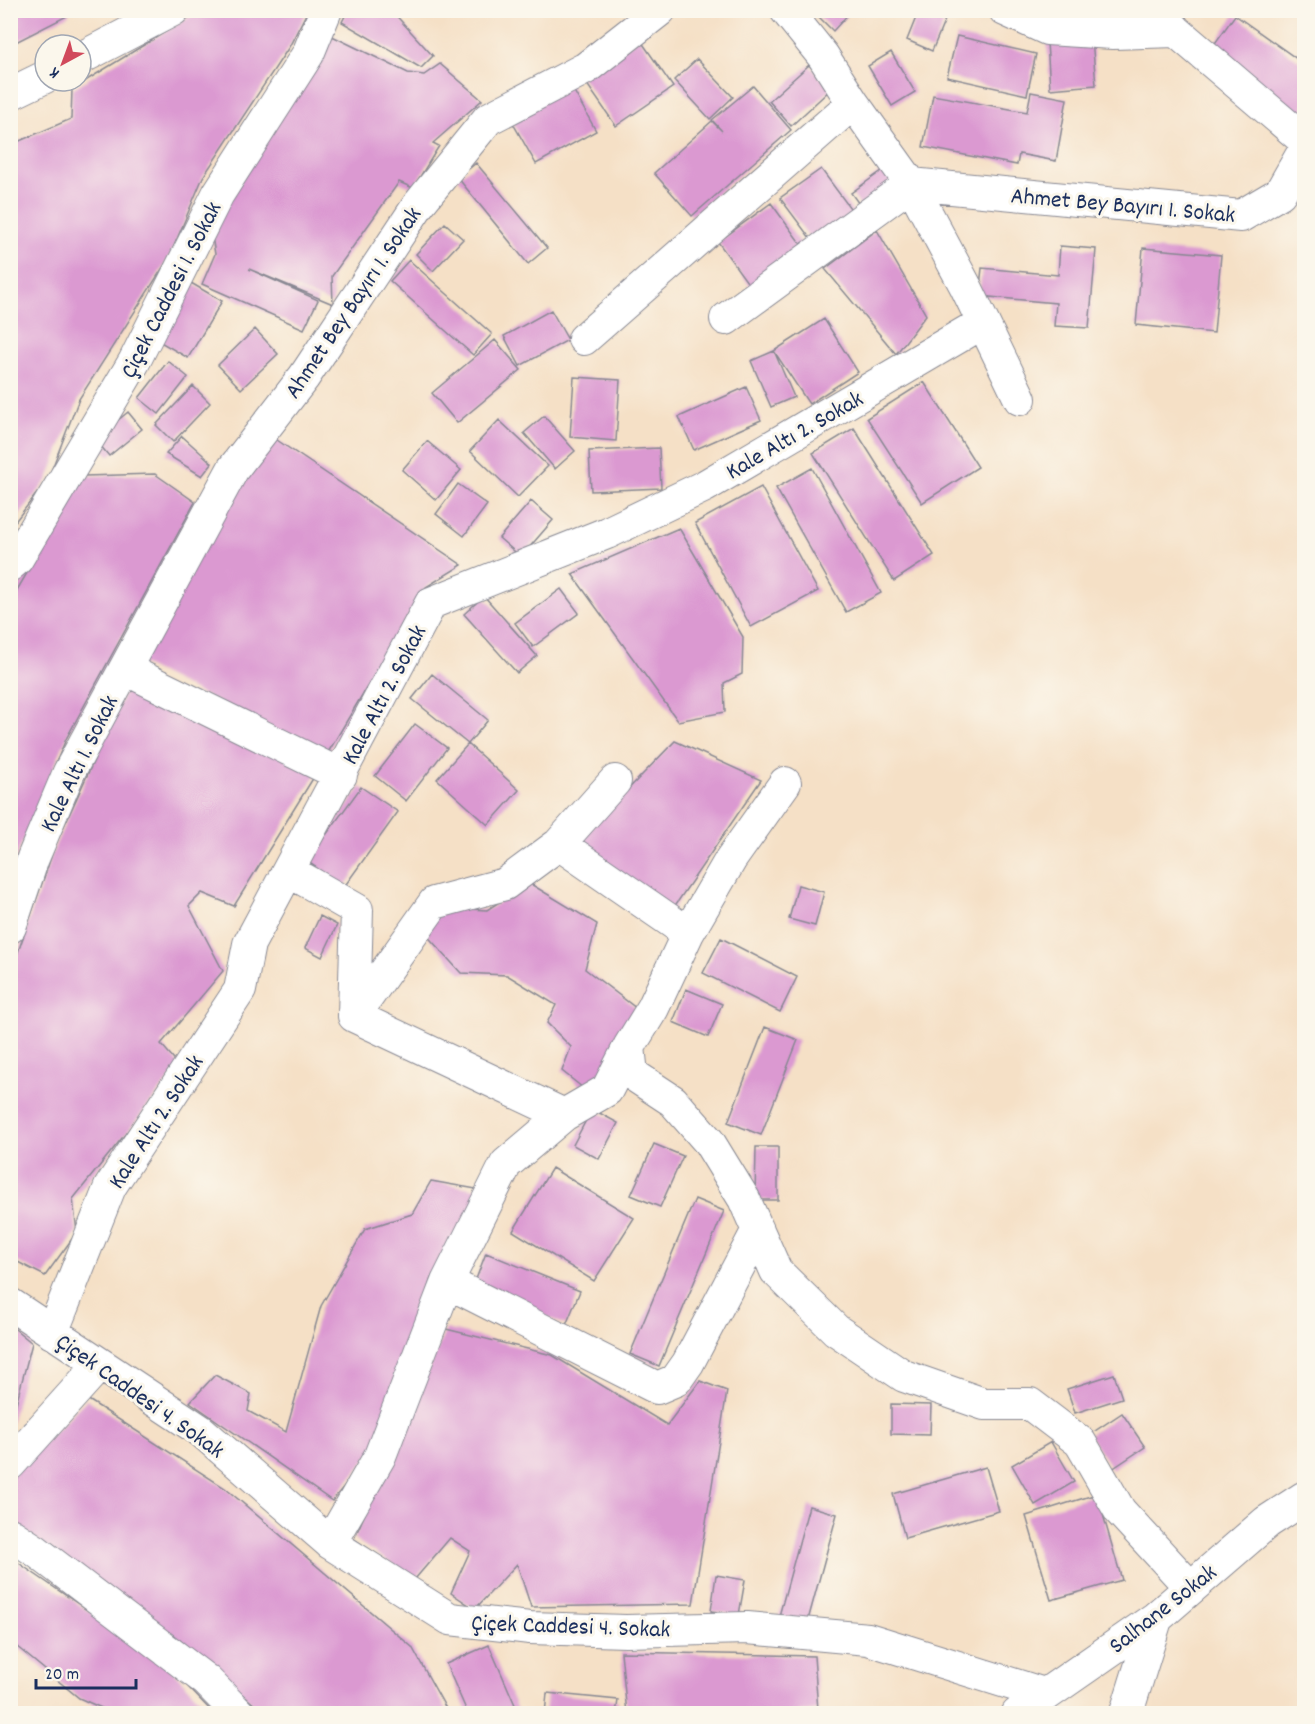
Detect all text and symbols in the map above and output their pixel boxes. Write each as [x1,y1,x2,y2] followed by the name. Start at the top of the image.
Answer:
[33,33,93,93] north arrow
[44,61,65,84] text: K
[1009,180,1236,234] street label: Ahmet Bey Bayırı 1. Sokak
[113,196,232,385] street label: Çiçek Caddesi 1. Sokak
[277,201,432,407] street label: Ahmet Bey Bayırı 1. Sokak
[720,383,871,490] street label: Kale Altı 2. Sokak
[335,619,437,771] street label: Kale Altı 2. Sokak
[33,690,129,839] street label: Kale Altı 1. Sokak
[101,1049,214,1196] street label: Kale Altı 2. Sokak
[48,1326,230,1468] street label: Çiçek Caddesi 4. Sokak
[1102,1557,1225,1664] street label: Salhane Sokak
[471,1608,671,1648] street label: Çiçek Caddesi 4. Sokak
[36,1652,136,1690] scale bar
[45,1663,79,1688] text: 20 m

